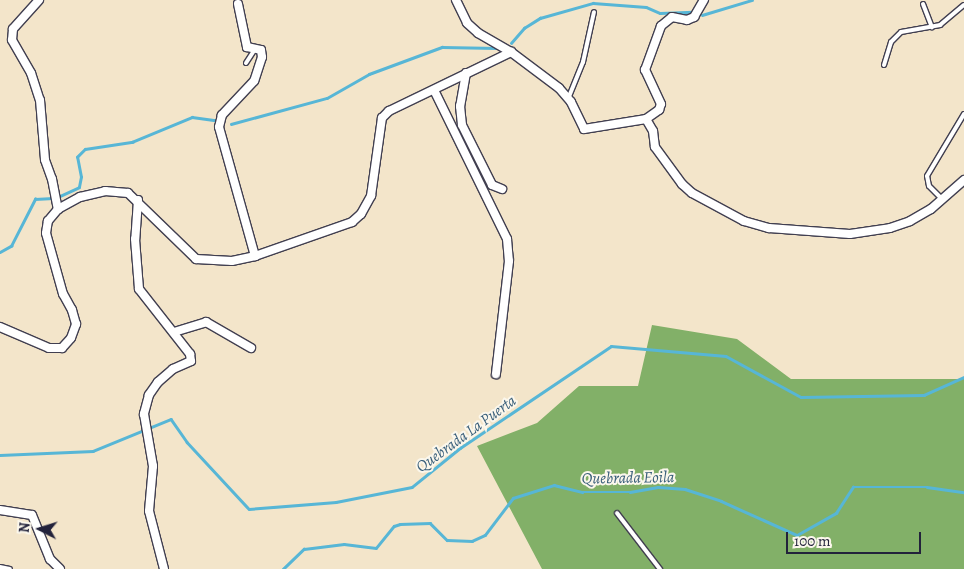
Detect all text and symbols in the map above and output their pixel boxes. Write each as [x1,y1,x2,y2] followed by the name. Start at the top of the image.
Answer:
[412,391,520,477] water label: Quebrada La Puerta
[582,468,674,488] water label: Quebrada Eoila
[15,504,65,554] north arrow
[15,522,34,534] text: N
[789,522,924,554] scale bar
[794,531,831,551] text: 100 m

